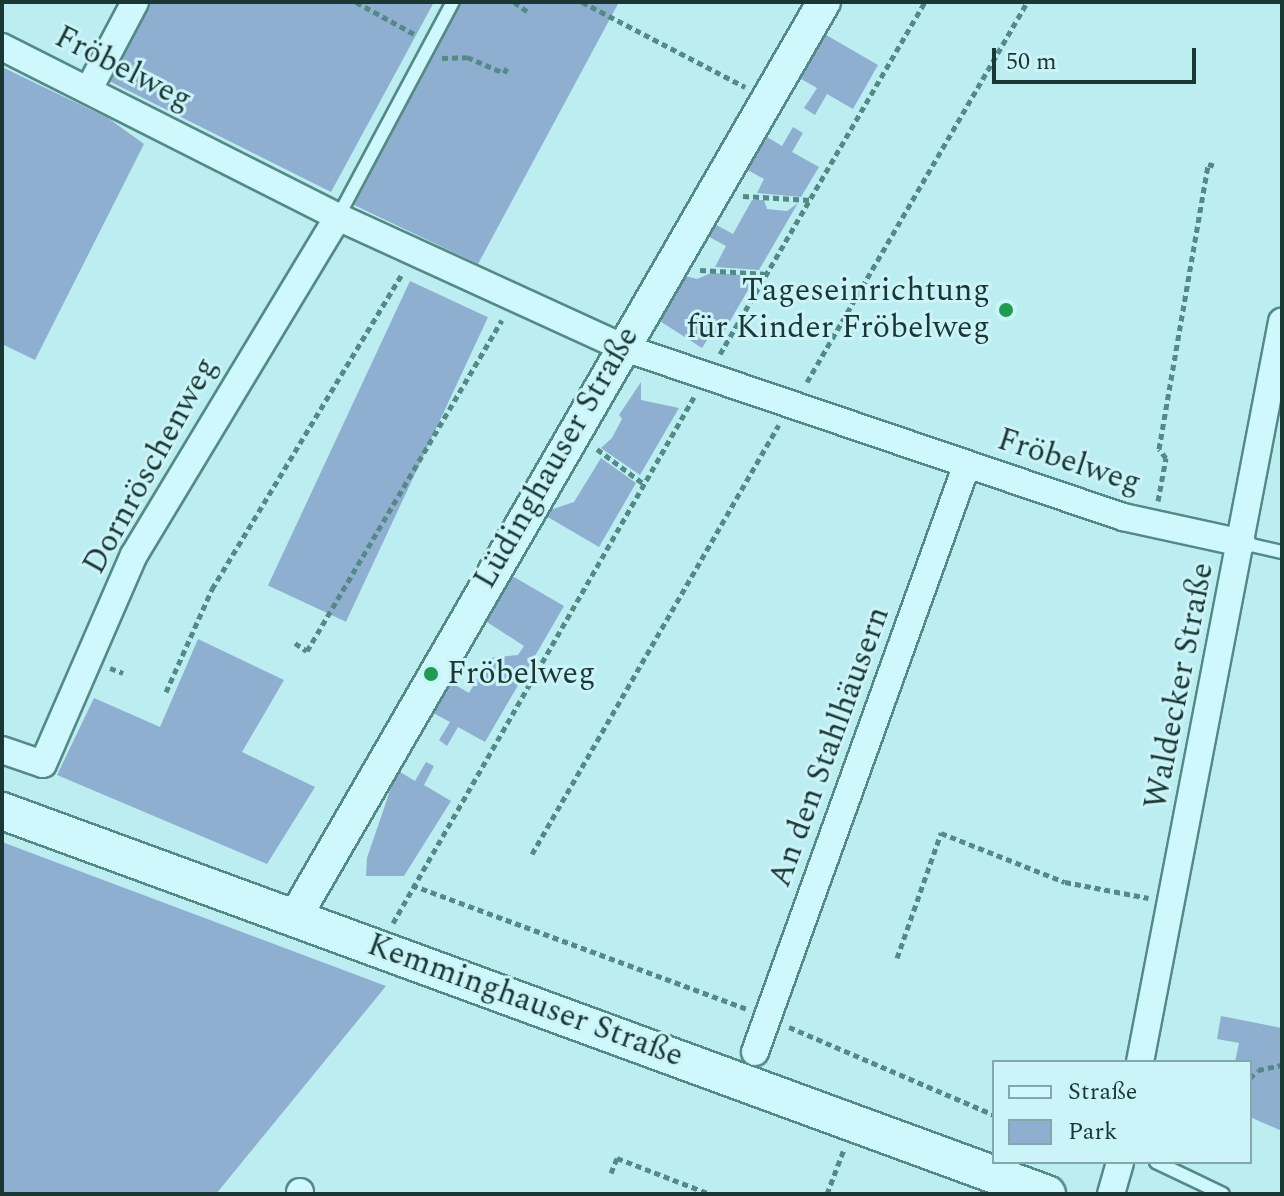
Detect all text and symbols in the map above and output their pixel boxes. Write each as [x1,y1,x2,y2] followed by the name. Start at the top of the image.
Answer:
[48,18,198,120] street label: Fröbelweg
[996,32,1200,82] scale bar
[1006,44,1057,80] text: 50 m
[686,273,990,348] place label: Tageseinrichtung für Kinder Fröbelweg
[997,301,1015,319] marker: Tageseinrichtung für Kinder Fröbelweg
[466,320,648,596] street label: Lüdinghauser Straße
[76,351,226,581] street label: Dornröschenweg
[992,421,1146,503] street label: Fröbelweg
[1137,560,1223,812] street label: Waldecker Straße
[761,602,899,892] street label: An den Stahlhäusern
[447,655,596,693] place label: Fröbelweg
[422,665,440,683] marker: Fröbelweg
[362,926,688,1076] street label: Kemminghauser Straße
[992,1060,1252,1164] legend
[1068,1074,1137,1110] text: Straße
[1068,1114,1118,1150] text: Park

